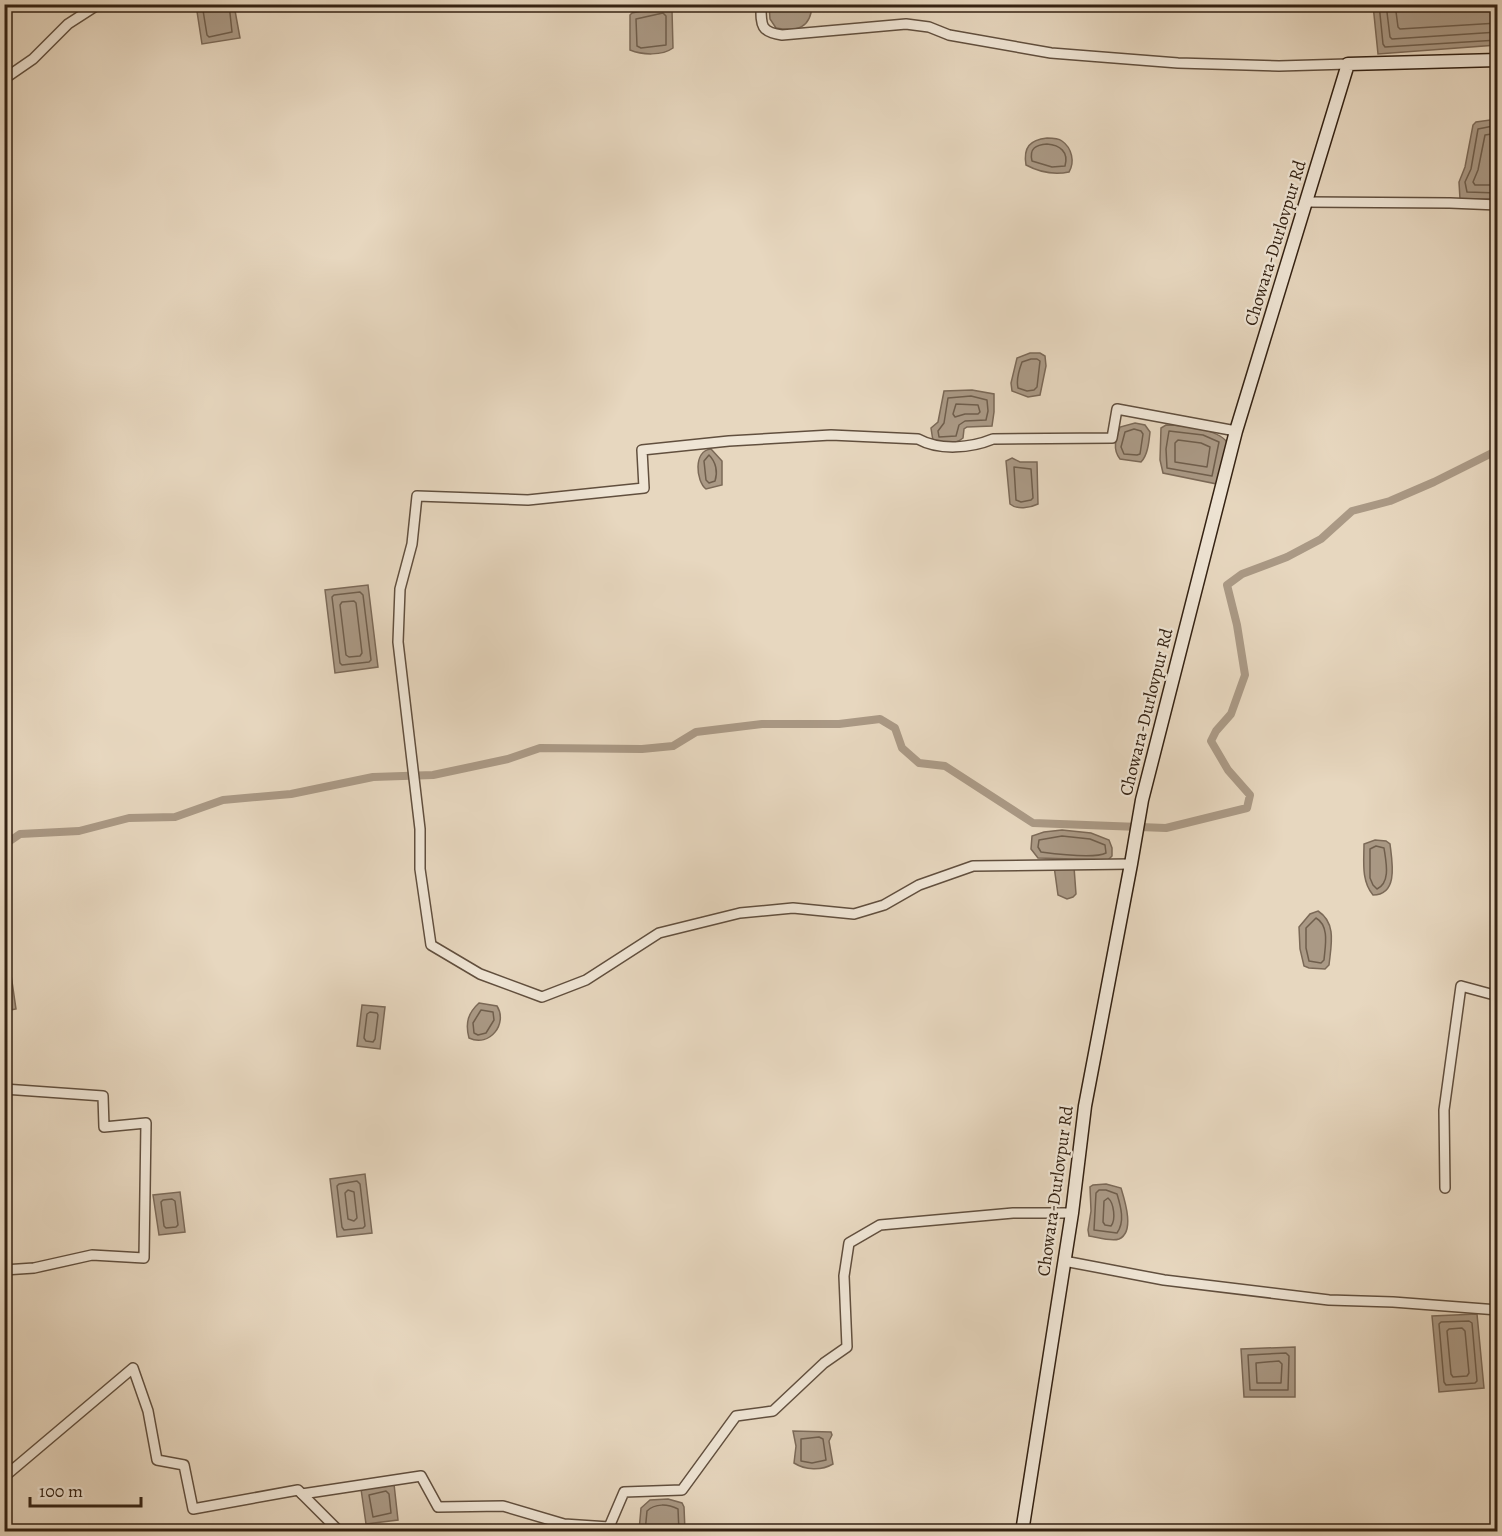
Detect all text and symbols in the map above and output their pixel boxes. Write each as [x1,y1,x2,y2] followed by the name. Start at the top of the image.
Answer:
[1238,157,1312,329] street label: Chowara-Durlovpur Rd
[1114,625,1179,798] street label: Chowara-Durlovpur Rd
[1031,1104,1079,1278] street label: Chowara-Durlovpur Rd
[30,1470,141,1508] scale bar
[39,1479,83,1503] text: 100 m

